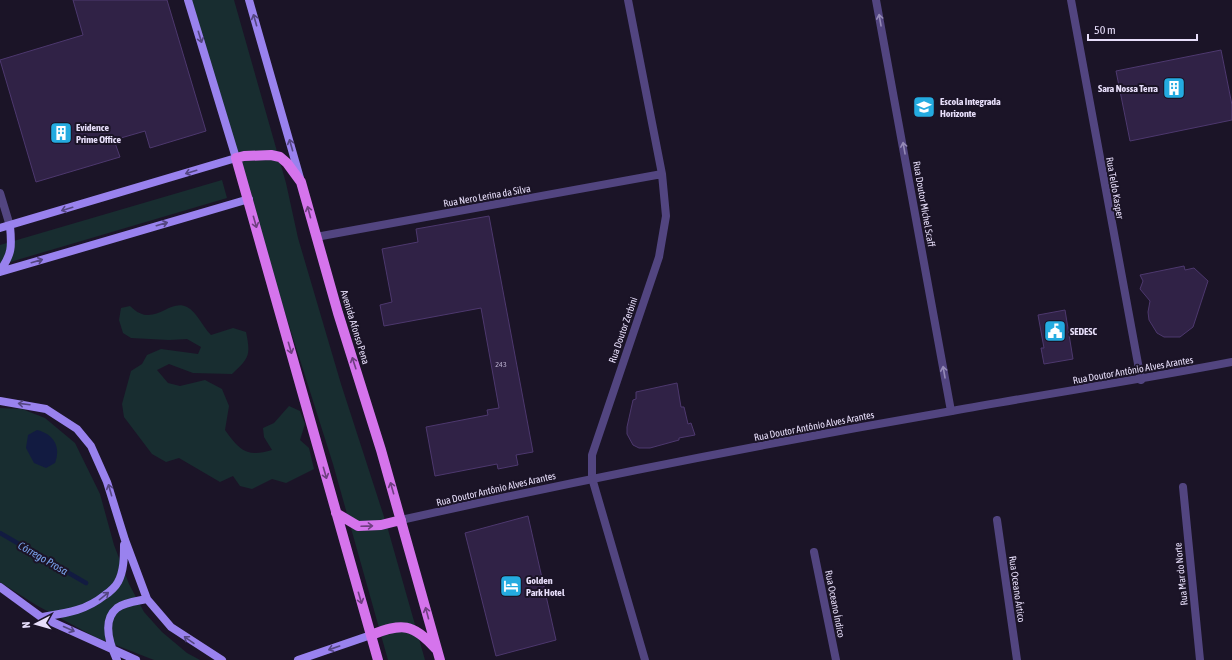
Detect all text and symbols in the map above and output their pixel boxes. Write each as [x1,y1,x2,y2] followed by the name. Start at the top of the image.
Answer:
[251,13,258,26] one-way arrow
[876,14,884,27] one-way arrow
[1088,16,1197,42] scale bar
[1094,23,1116,37] text: 50 m
[197,31,204,44] one-way arrow
[1161,75,1187,101] building icon: Sara Nossa Terra
[1098,83,1158,94] place label: Sara Nossa Terra
[911,94,937,120] school or university icon: Escola Integrada Horizonte
[940,96,1001,119] place label: Escola Integrada Horizonte
[48,120,74,146] building icon: Evidence Prime Office
[76,122,122,145] place label: Evidence Prime Office
[286,139,294,152] one-way arrow
[899,142,907,155] one-way arrow
[1104,156,1126,221] street label: Rua Teldo Kasper
[911,160,937,248] street label: Rua Doutor Michel Scaff
[185,169,198,176] one-way arrow
[443,183,532,209] street label: Rua Nero Lerina da Silva
[61,206,74,213] one-way arrow
[305,206,312,219] one-way arrow
[252,216,260,229] one-way arrow
[155,220,168,227] one-way arrow
[31,257,44,264] one-way arrow
[338,289,372,366] street label: Avenida Afonso Pena
[607,296,639,364] street label: Rua Doutor Zerbini
[1042,318,1068,344] public building icon: SEDESC
[1070,326,1098,337] place label: SEDESC
[287,341,294,354] one-way arrow
[1072,354,1195,386] street label: Rua Doutor Antônio Alves Arantes
[350,357,357,370] one-way arrow
[495,360,507,369] house number: 243
[940,366,948,379] one-way arrow
[18,400,31,408] one-way arrow
[753,409,875,443] street label: Rua Doutor Antônio Alves Arantes
[322,466,329,479] one-way arrow
[435,470,557,508] street label: Rua Doutor Antônio Alves Arantes
[388,481,395,494] one-way arrow
[106,484,113,497] one-way arrow
[360,522,373,530] one-way arrow
[16,539,70,577] water label: Córrego Prosa
[1172,542,1190,606] street label: Rua Mar do Norte
[1007,555,1027,623] street label: Rua Oceano Ártico
[823,569,847,639] street label: Rua Oceano Índico
[498,573,524,599] hotel icon: Golden Park Hotel
[526,575,565,598] place label: Golden Park Hotel
[357,591,364,604] one-way arrow
[98,592,109,601] one-way arrow
[16,604,56,644] north arrow
[422,607,430,620] one-way arrow
[20,621,32,629] text: N
[62,626,74,634] one-way arrow
[184,636,195,644] one-way arrow
[329,644,341,652] one-way arrow

